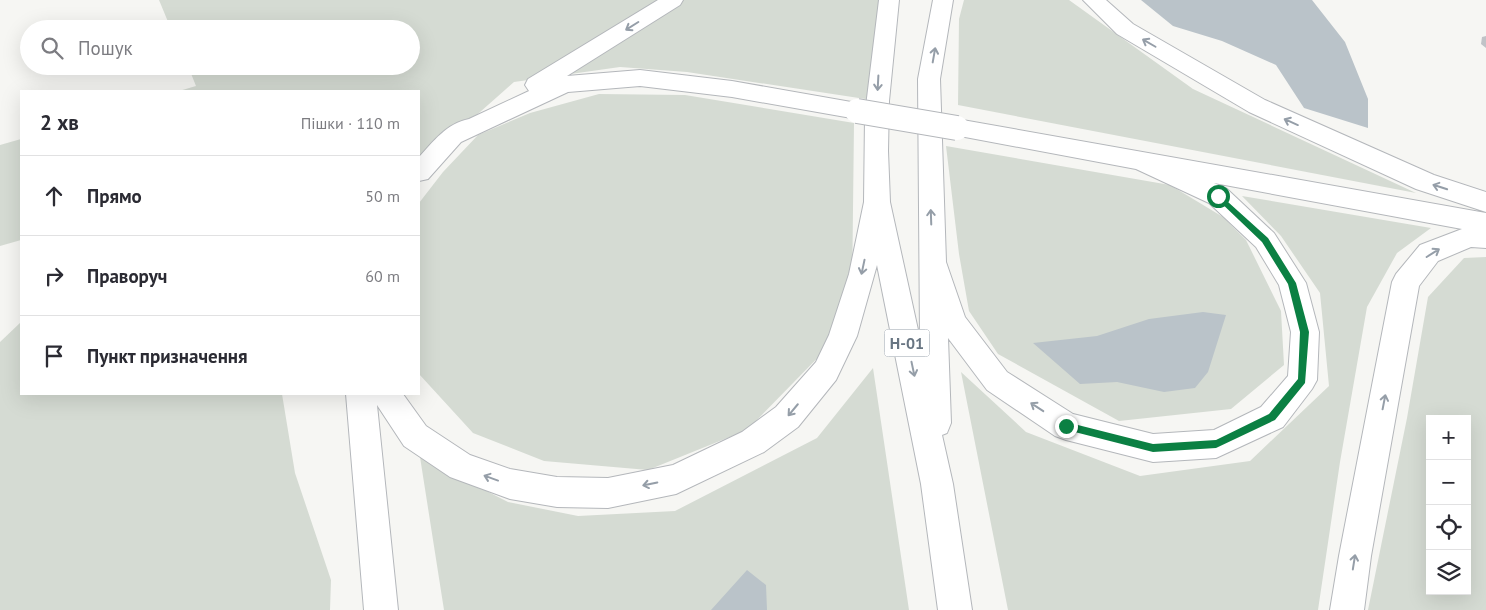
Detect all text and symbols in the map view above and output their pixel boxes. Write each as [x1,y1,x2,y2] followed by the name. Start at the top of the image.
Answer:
[20,20,420,75] search box
[625,21,639,31] one-way arrow
[38,34,66,62] icon: search
[78,36,133,60] text: Пошук
[1142,38,1157,48] one-way arrow
[929,47,939,63] one-way arrow
[874,75,883,91] one-way arrow
[40,109,79,136] text: 2 хв
[301,113,400,133] text: Пішки · 110 m
[1284,116,1299,126] one-way arrow
[40,182,68,210] icon: ahead
[1432,182,1448,192] one-way arrow
[87,184,142,208] text: Прямо
[1207,185,1230,208] route start
[365,186,400,206] text: 50 m
[926,209,936,225] one-way arrow
[1426,247,1440,258] one-way arrow
[858,258,867,274] one-way arrow
[40,262,68,290] icon: right
[87,264,167,288] text: Праворуч
[365,266,400,286] text: 60 m
[884,329,930,356] road number: Н-01
[40,342,68,370] icon: arrive
[87,344,248,368] text: Пункт призначення
[908,361,918,377] one-way arrow
[1379,394,1389,410] one-way arrow
[1030,402,1044,412] one-way arrow
[787,404,799,417] one-way arrow
[1055,415,1078,438] route end
[1426,415,1471,595] map controls
[1426,415,1471,460] button: +
[1426,460,1471,505] button: −
[483,472,499,482] one-way arrow
[643,480,659,489] one-way arrow
[1426,505,1471,550] button: locate
[1426,550,1471,595] button: layers
[1349,554,1359,570] one-way arrow

